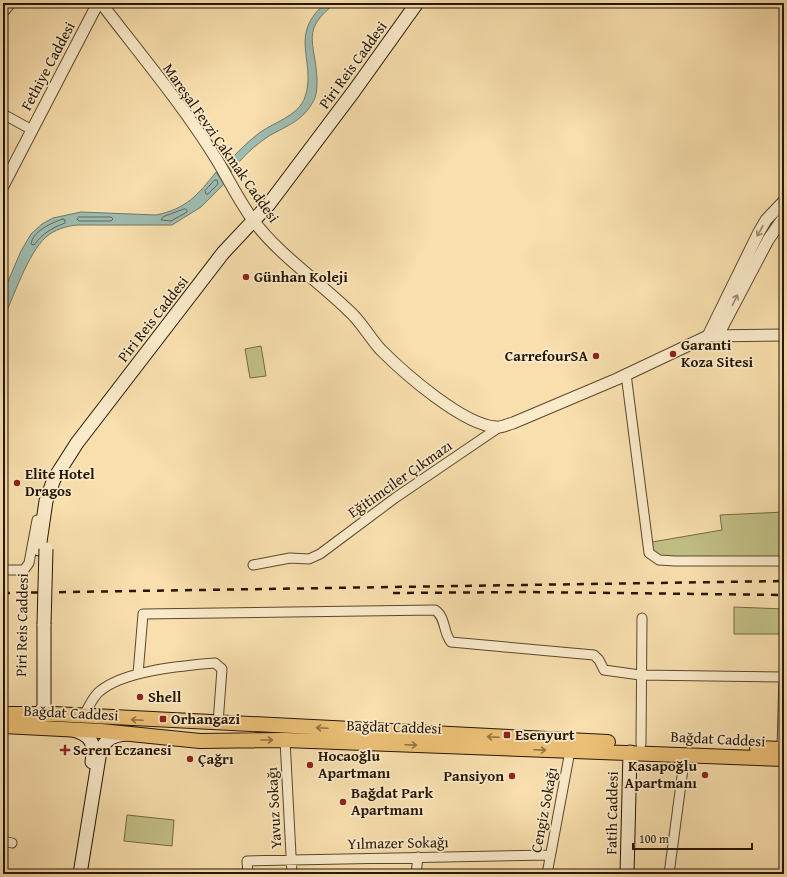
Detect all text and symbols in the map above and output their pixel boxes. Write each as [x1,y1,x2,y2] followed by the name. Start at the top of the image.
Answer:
[314,17,392,113] street label: Piri Reis Caddesi
[15,18,80,114] street label: Fethiye Caddesi
[158,59,284,226] street label: Mareşal Fevzi Çakmak Caddesi
[755,225,763,237] one-way arrow
[254,266,348,287] place label: Günhan Koleji
[112,271,193,366] street label: Piri Reis Caddesi
[241,272,251,282] marker: Günhan Koleji
[732,295,740,307] one-way arrow
[681,334,754,372] place label: Garanti Koza Sitesi
[505,345,588,366] place label: CarrefourSA
[668,349,678,359] marker: Garanti Koza Sitesi
[591,351,601,361] marker: CarrefourSA
[343,435,456,522] street label: Eğitimciler Çıkmazı
[25,463,95,501] place label: Elite Hotel Dragos
[12,478,22,488] marker: Elite Hotel Dragos
[10,573,33,677] street label: Piri Reis Caddesi
[148,686,182,707] place label: Shell
[135,692,145,702] marker: Shell
[23,700,119,725] street label: Bağdat Caddesi
[171,708,240,729] place label: Orhangazi
[158,714,168,724] marker: Orhangazi
[346,714,442,739] street label: Bağdat Caddesi
[131,716,144,723] one-way arrow
[316,724,329,731] one-way arrow
[515,724,575,745] place label: Esenyurt
[670,726,766,751] street label: Bağdat Caddesi
[502,730,512,740] marker: Esenyurt
[487,733,500,740] one-way arrow
[260,736,273,744] one-way arrow
[73,739,172,760] place label: Seren Eczanesi
[404,741,417,749] one-way arrow
[60,745,70,755] marker: Seren Eczanesi
[318,745,391,783] place label: Hocaoğlu Apartmanı
[533,746,546,754] one-way arrow
[198,748,234,769] place label: Çağrı
[185,754,195,764] marker: Çağrı
[625,755,697,793] place label: Kasapoğlu Apartmanı
[305,760,315,770] marker: Hocaoğlu Apartmanı
[443,765,504,786] place label: Pansiyon
[525,765,562,854] street label: Cengiz Sokağı
[261,767,286,849] street label: Yavuz Sokağı
[700,770,710,780] marker: Kasapoğlu Apartmanı
[507,771,517,781] marker: Pansiyon
[600,771,623,855] street label: Fatih Caddesi
[351,782,433,820] place label: Bağdat Park Apartmanı
[338,797,348,807] marker: Bağdat Park Apartmanı
[633,825,752,851] scale bar
[639,830,669,847] text: 100 m
[347,831,449,854] street label: Yılmazer Sokağı

